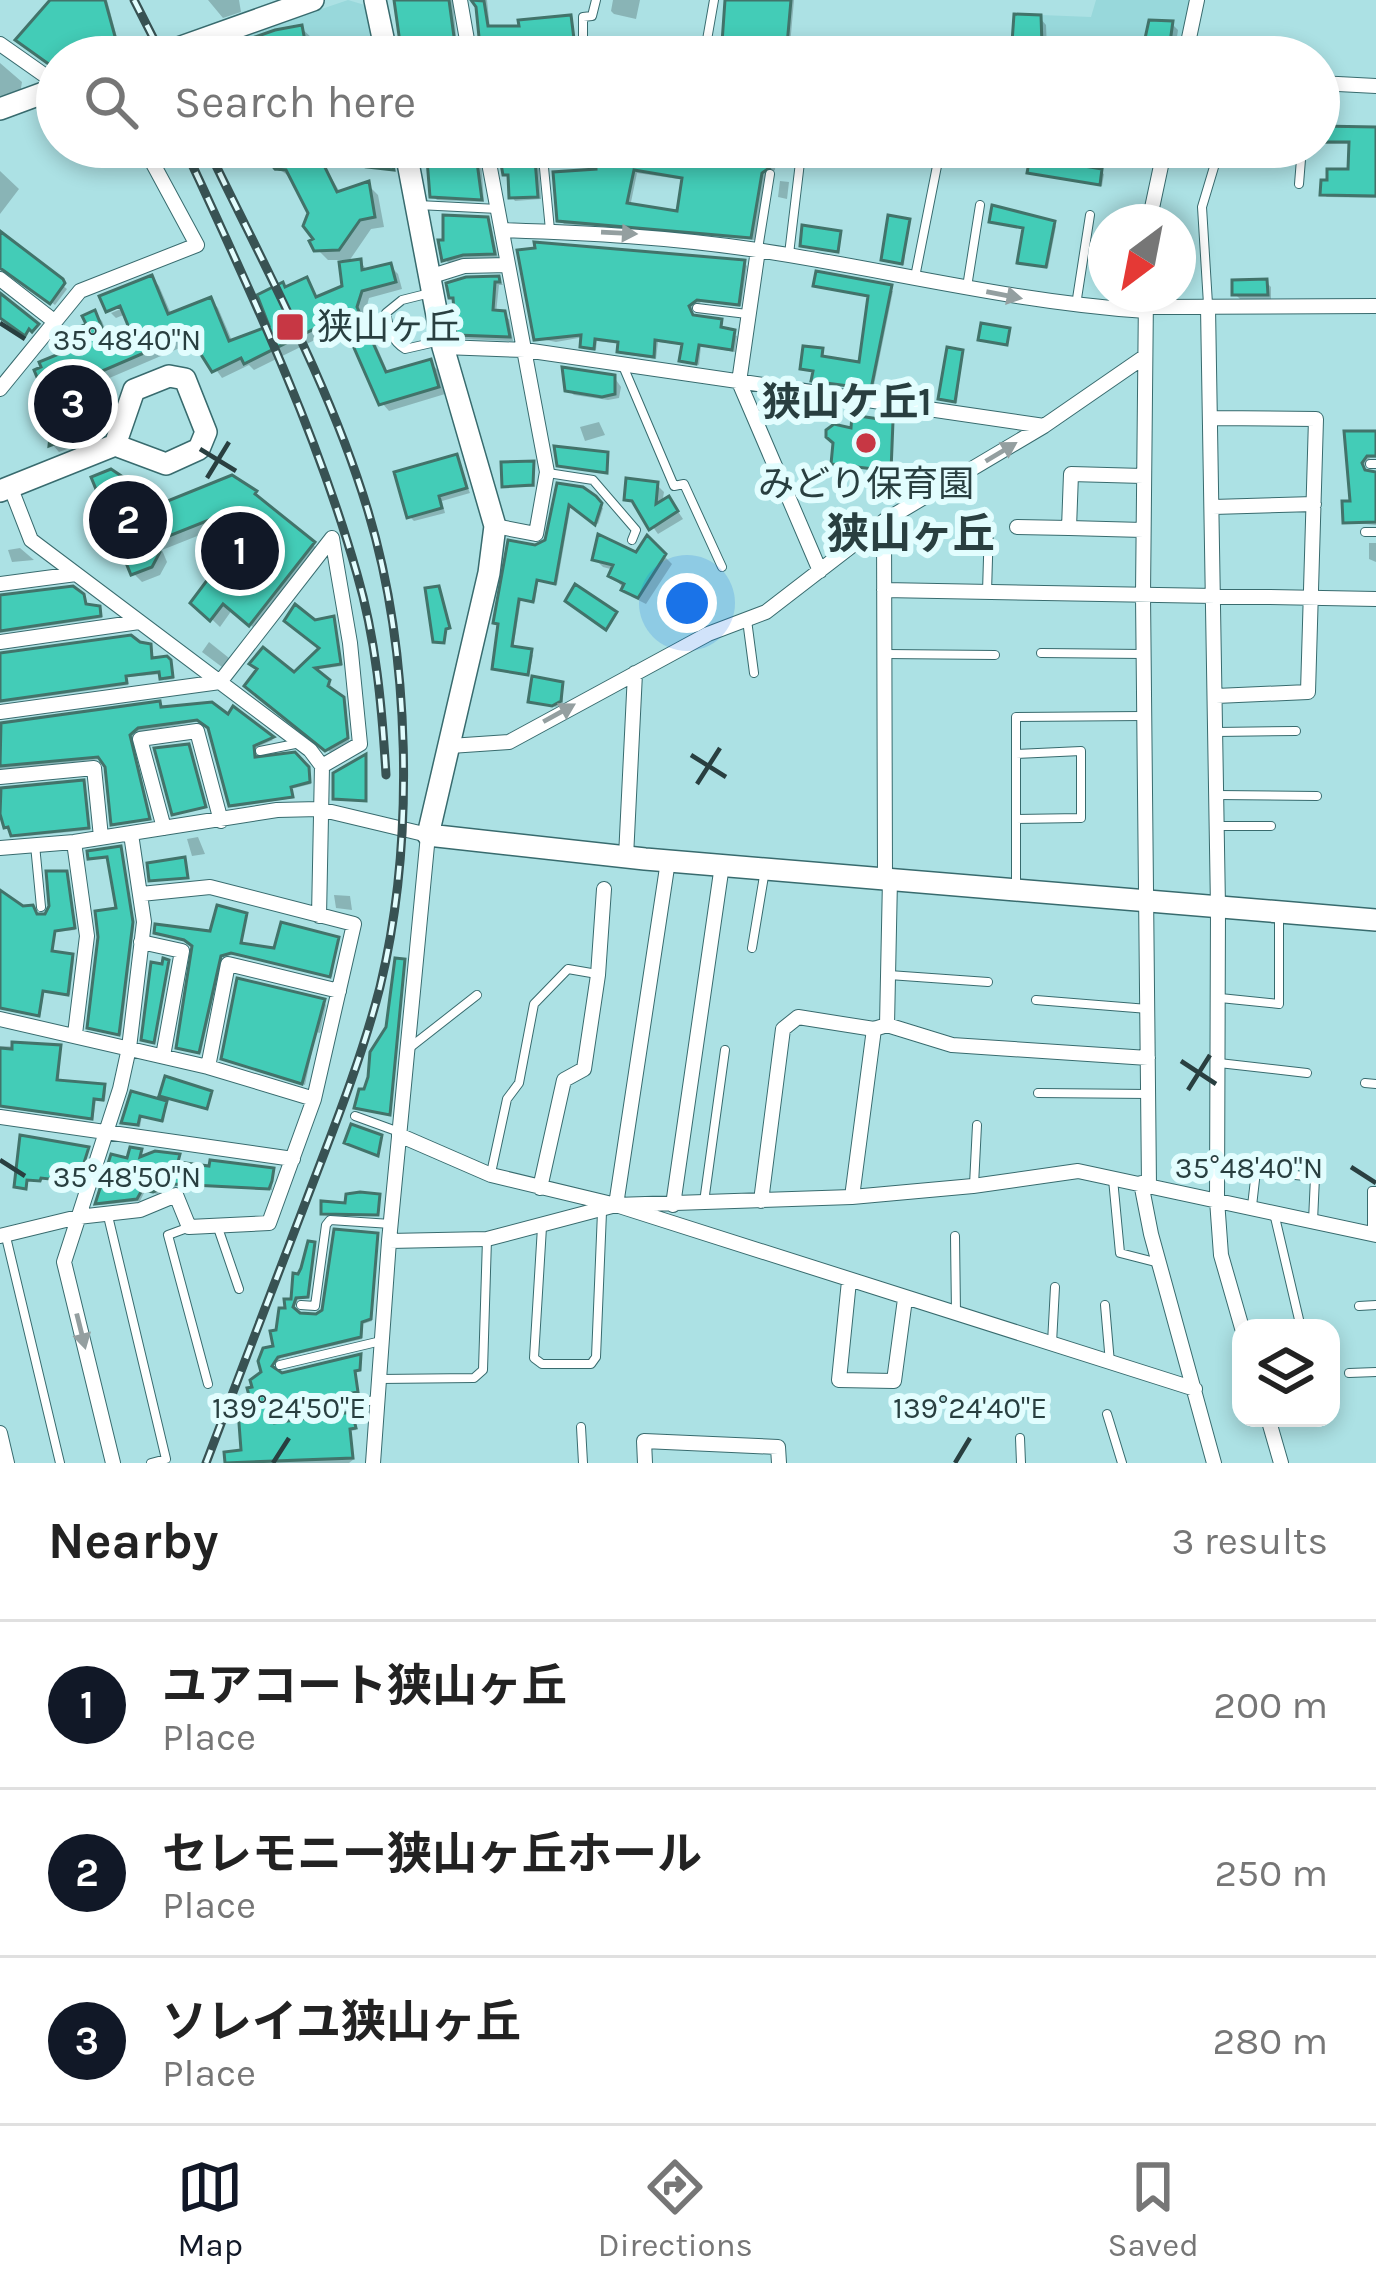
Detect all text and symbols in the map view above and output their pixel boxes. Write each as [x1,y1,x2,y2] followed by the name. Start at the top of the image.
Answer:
[36,36,1340,168] search box
[78,69,144,135] icon: search
[174,76,416,128] text: Search here
[1088,204,1196,312] north arrow
[601,224,639,243] one-way arrow
[985,286,1023,305] one-way arrow
[317,306,461,348] place label: 狭山ヶ丘
[274,311,306,343] marker: 狭山ヶ丘
[53,322,201,358] text: 35°48'40"N
[34,359,112,449] pin: 3
[762,379,932,425] district label: 狭山ケ丘1
[853,430,879,456] marker: みどり保育園
[984,442,1018,463] one-way arrow
[758,463,974,505] place label: みどり保育園
[89,475,167,565] pin: 2
[201,506,279,596] pin: 1
[827,509,995,559] district label: 狭山ヶ丘
[657,573,717,633] your location
[542,703,576,724] one-way arrow
[1175,1150,1323,1186] text: 35°48'40"N
[53,1159,201,1195] text: 35°48'50"N
[72,1312,91,1349] one-way arrow
[1232,1319,1340,1427] map controls
[1232,1319,1340,1427] button: layers
[212,1390,366,1426] text: 139°24'50"E
[893,1390,1047,1426] text: 139°24'40"E
[48,1511,218,1571] text: Nearby
[1171,1518,1328,1564] text: 3 results
[162,1660,567,1712] text: ユアコート狭山ヶ丘
[80,1682,94,1728] text: 1
[1213,1682,1328,1728] text: 200 m
[162,1714,256,1760] text: Place
[162,1828,702,1880] text: セレモニー狭山ヶ丘ホール
[75,1850,99,1896] text: 2
[1214,1850,1328,1896] text: 250 m
[162,1882,256,1928] text: Place
[162,1996,521,2048] text: ソレイユ狭山ヶ丘
[75,2018,99,2064] text: 3
[1213,2018,1328,2064] text: 280 m
[162,2050,256,2096] text: Place
[177,2154,243,2264] tab: Map
[598,2154,753,2264] tab: Directions
[1108,2154,1199,2264] tab: Saved

